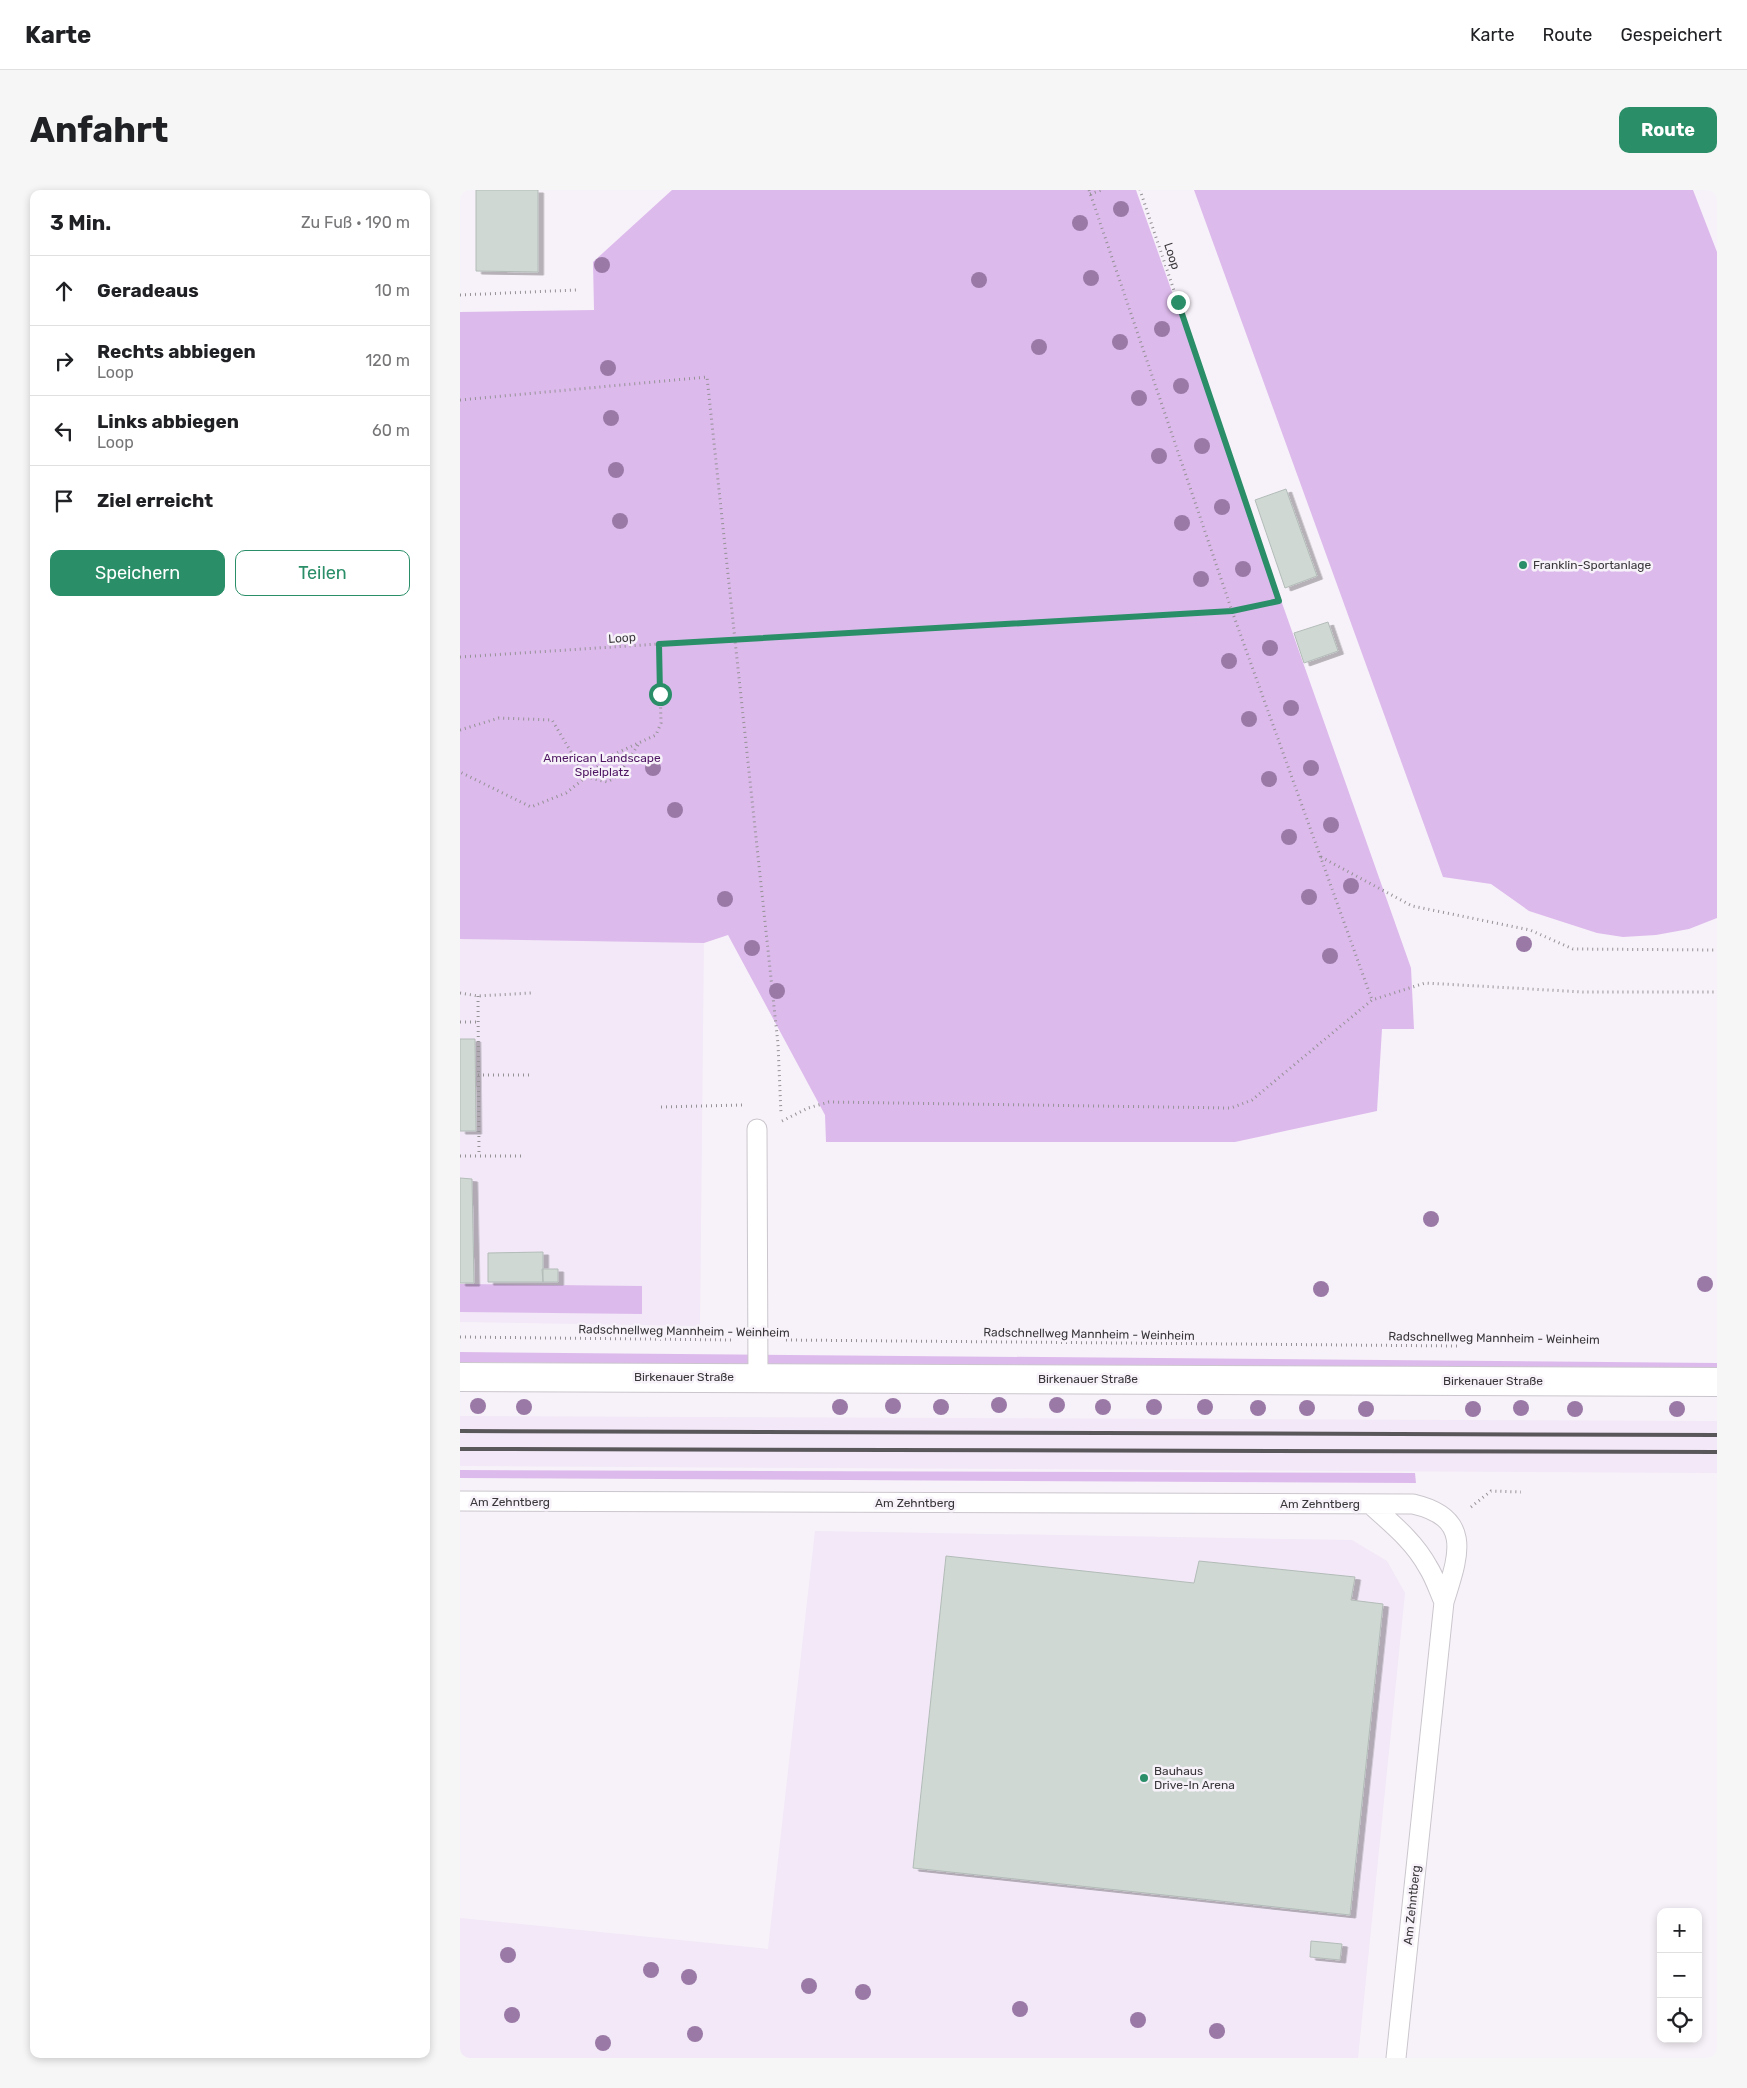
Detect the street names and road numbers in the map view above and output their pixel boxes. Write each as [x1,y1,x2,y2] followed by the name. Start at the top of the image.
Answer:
[1161,241,1183,271] street label: Loop
[608,630,636,646] street label: Loop
[578,1322,790,1340] street label: Radschnellweg Mannheim - Weinheim
[983,1325,1195,1343] street label: Radschnellweg Mannheim - Weinheim
[1388,1329,1600,1347] street label: Radschnellweg Mannheim - Weinheim
[634,1370,734,1384] street label: Birkenauer Straße
[1038,1372,1138,1386] street label: Birkenauer Straße
[1443,1374,1543,1388] street label: Birkenauer Straße
[470,1495,550,1509] street label: Am Zehntberg
[875,1496,955,1510] street label: Am Zehntberg
[1280,1497,1360,1511] street label: Am Zehntberg
[1401,1864,1423,1946] street label: Am Zehntberg

